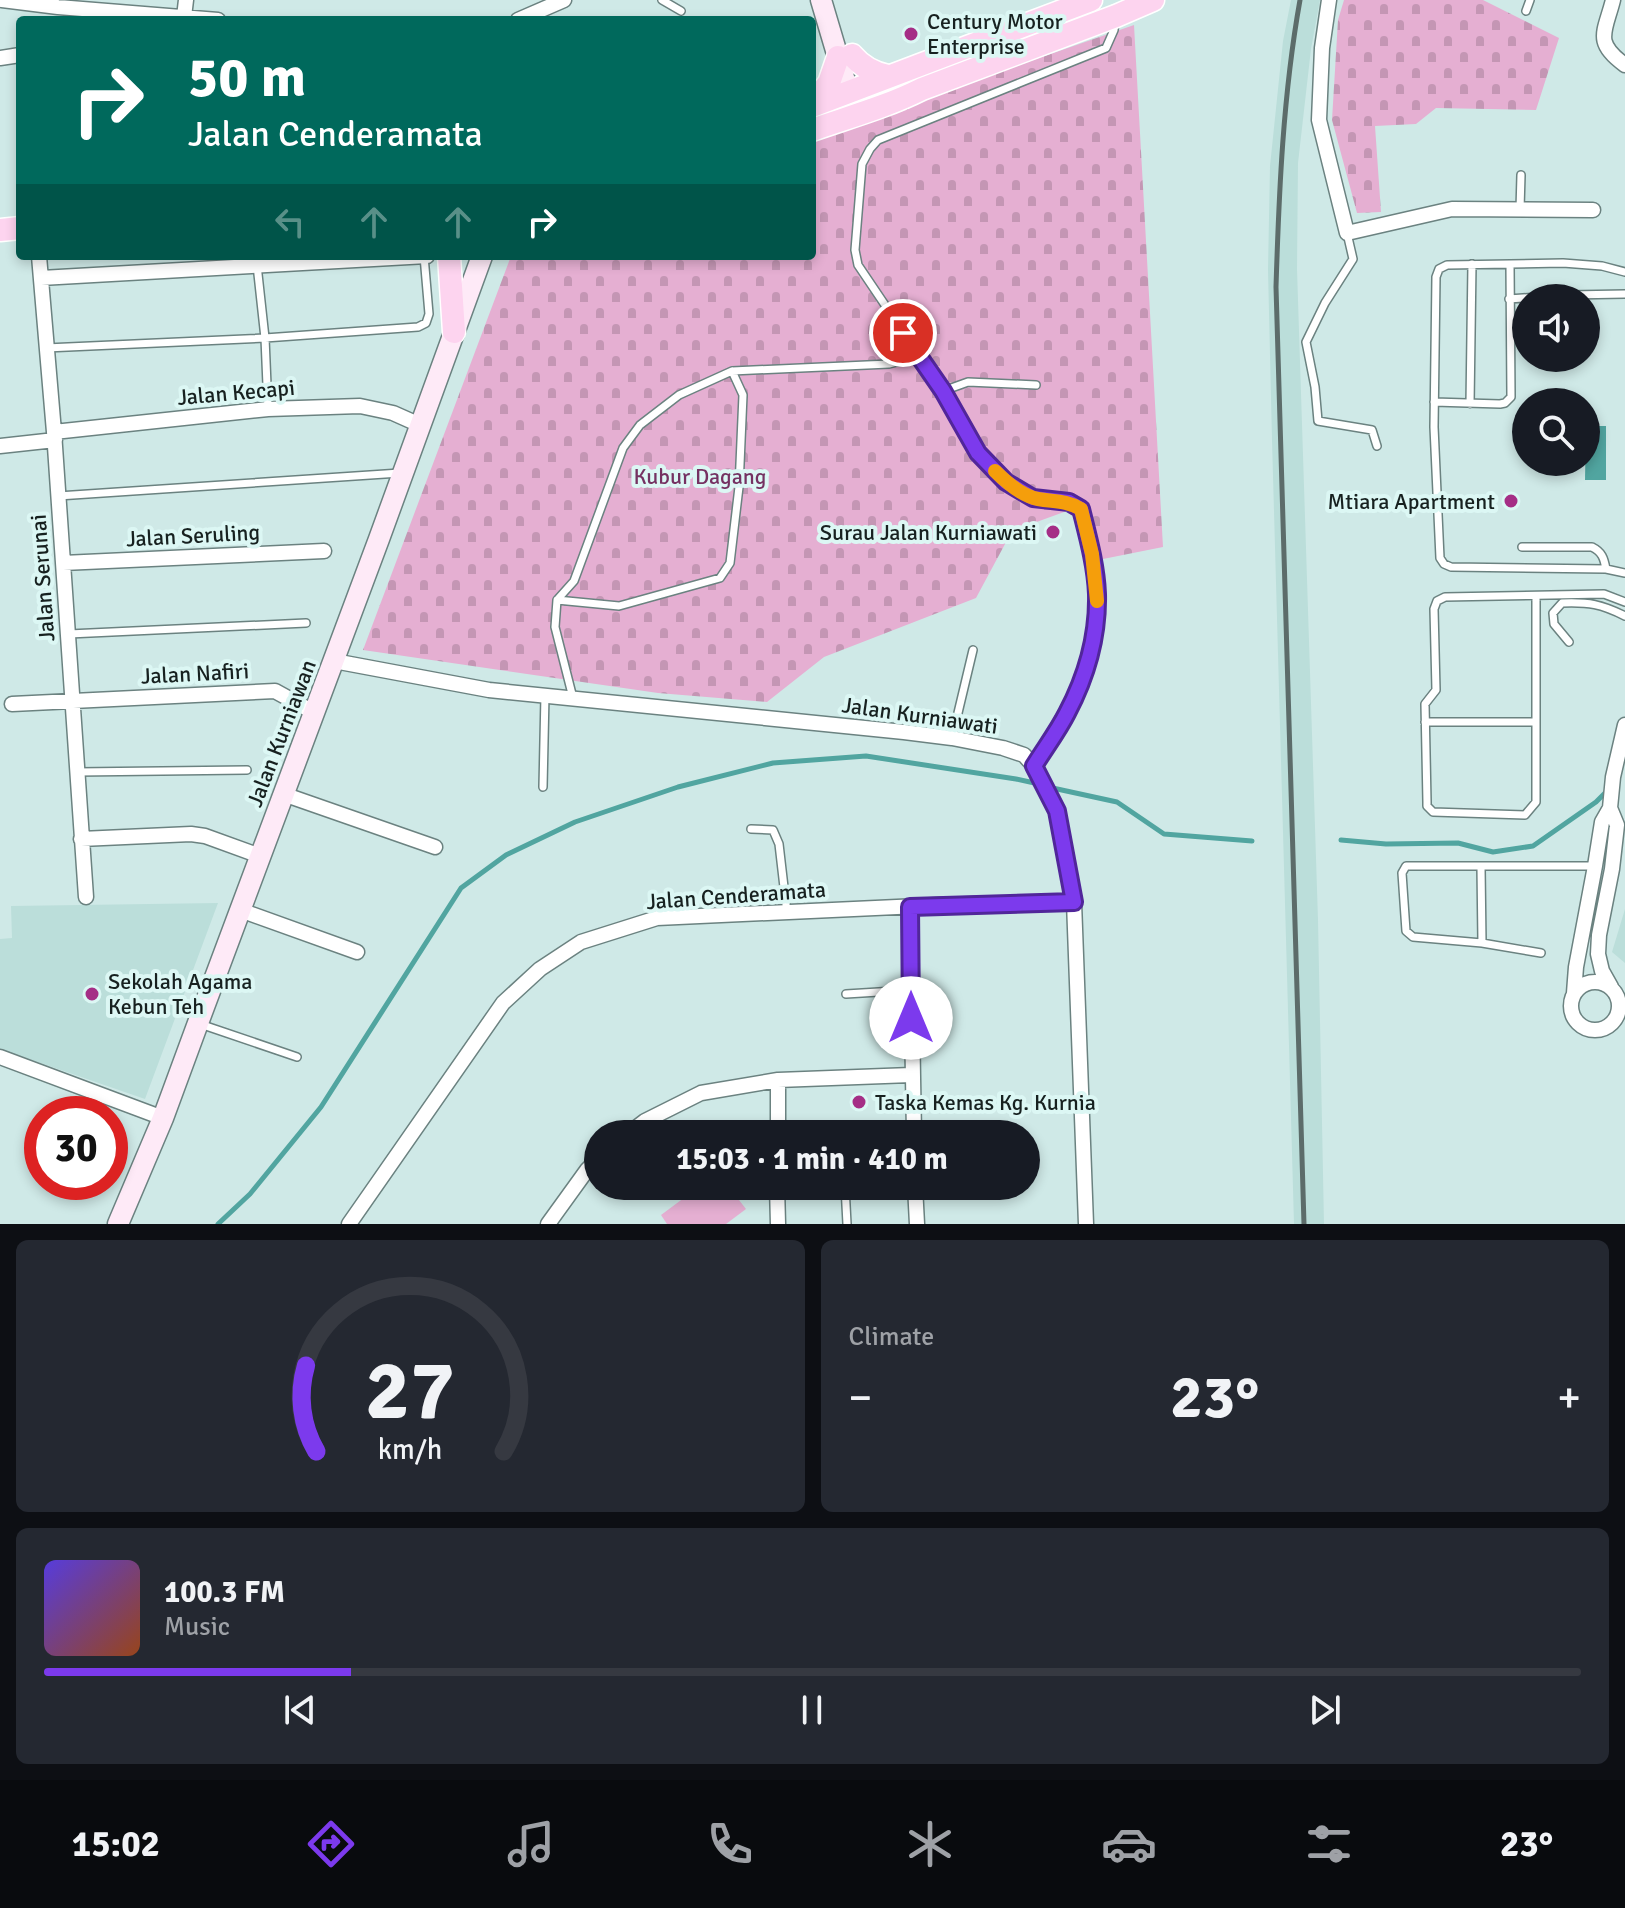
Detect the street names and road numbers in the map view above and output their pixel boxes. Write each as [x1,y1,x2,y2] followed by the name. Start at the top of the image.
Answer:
[176,374,296,411] street label: Jalan Kecapi
[25,513,60,642] street label: Jalan Serunai
[125,519,261,552] street label: Jalan Seruling
[241,656,322,811] street label: Jalan Kurniawan
[140,657,250,690] street label: Jalan Nafiri
[840,691,1000,740] street label: Jalan Kurniawati
[645,876,827,915] street label: Jalan Cenderamata

